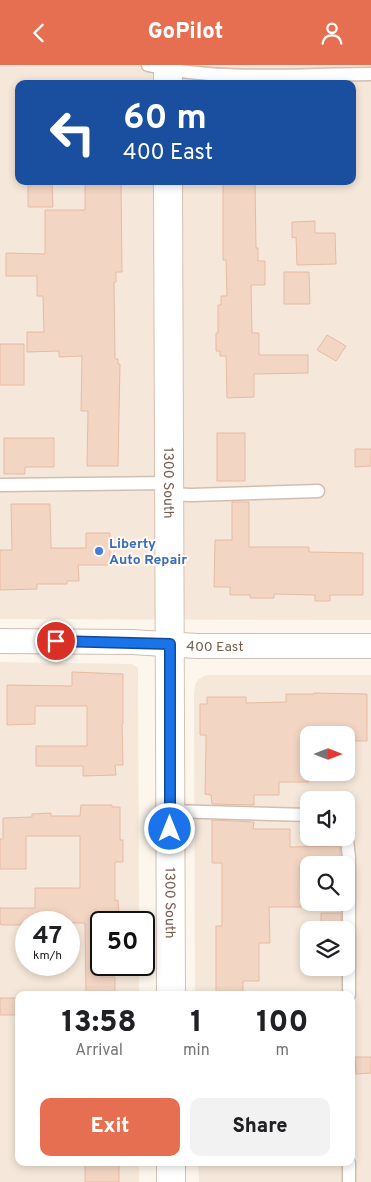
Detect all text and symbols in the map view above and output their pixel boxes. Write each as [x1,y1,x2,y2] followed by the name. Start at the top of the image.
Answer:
[25,19,53,47] icon: back
[148,19,223,46] text: GoPilot
[318,19,346,47] icon: person
[123,97,207,141] text: 60 m
[40,100,105,165] icon: left
[123,140,213,167] text: 400 East
[159,447,176,519] street label: 1300 South
[109,536,187,569] place label: Liberty Auto Repair
[93,545,105,557] marker: Liberty Auto Repair
[35,620,77,662] pin
[42,627,70,655] icon: arrive
[186,638,244,656] street label: 400 East
[300,726,355,781] north arrow
[300,726,355,976] map controls
[300,791,355,846] button: sound
[143,802,195,854] position arrow
[300,856,355,911] button: search
[161,867,178,939] street label: 1300 South
[90,911,155,976] speed limit sign: 50
[33,921,62,953] text: 47
[300,921,355,976] button: layers
[33,948,62,964] text: km/h
[62,1005,137,1042] text: 13:58
[190,1005,202,1042] text: 1
[256,1005,308,1042] text: 100
[75,1041,123,1061] text: Arrival
[183,1041,210,1061] text: min
[276,1041,289,1061] text: m
[40,1098,180,1156] button: Exit
[190,1098,330,1156] button: Share

